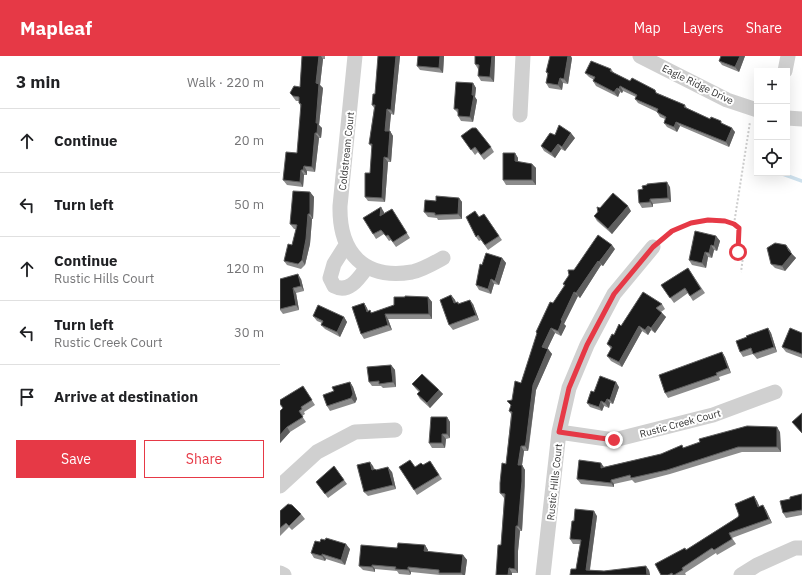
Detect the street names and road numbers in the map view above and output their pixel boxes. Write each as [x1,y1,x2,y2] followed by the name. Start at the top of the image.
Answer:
[660,62,736,108] street label: Eagle Ridge Drive
[336,111,357,191] street label: Coldstream Court
[638,406,723,441] street label: Rustic Creek Court
[544,443,565,521] street label: Rustic Hills Court

